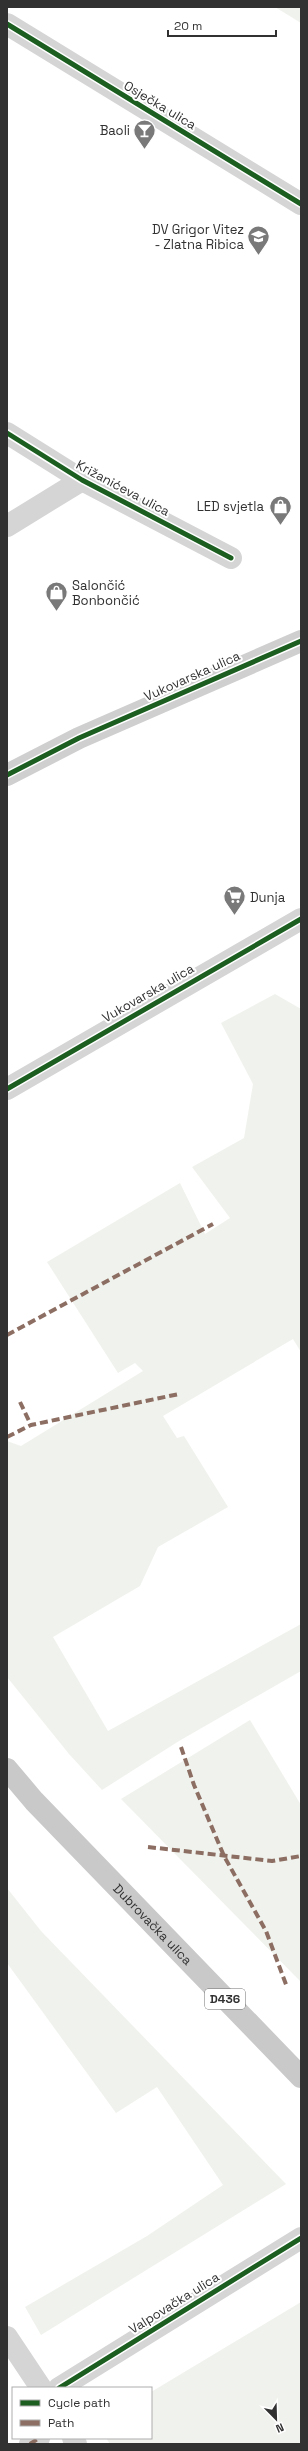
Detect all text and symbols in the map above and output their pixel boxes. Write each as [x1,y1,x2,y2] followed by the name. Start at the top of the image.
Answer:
[168,12,276,38] scale bar
[174,18,202,34] text: 20 m
[121,77,200,134] street label: Osječka ulica
[132,117,158,150] bar icon: Baoli
[100,122,130,139] place label: Baoli
[152,221,245,253] place label: DV Grigor Vitez - Zlatna Ribica
[246,223,272,256] school or university icon: DV Grigor Vitez - Zlatna Ribica
[73,456,173,520] street label: Križanićeva ulica
[267,493,293,526] shop icon: LED svjetla
[197,498,265,515] place label: LED svjetla
[72,577,140,609] place label: Salončić Bonbončić
[44,579,70,612] shop icon: Salončić Bonbončić
[141,647,243,705] street label: Vukovarska ulica
[222,884,248,917] supermarket icon: Dunja
[250,889,286,906] place label: Dunja
[99,960,197,1026] street label: Vukovarska ulica
[110,1880,197,1969] street label: Dubrovačka ulica
[205,1989,245,2009] road number: D436
[126,2268,223,2338] street label: Valpovačka ulica
[12,2387,152,2439] legend
[48,2395,110,2411] text: Cycle path
[256,2399,296,2439] north arrow
[48,2415,74,2431] text: Path
[274,2420,286,2436] text: N

